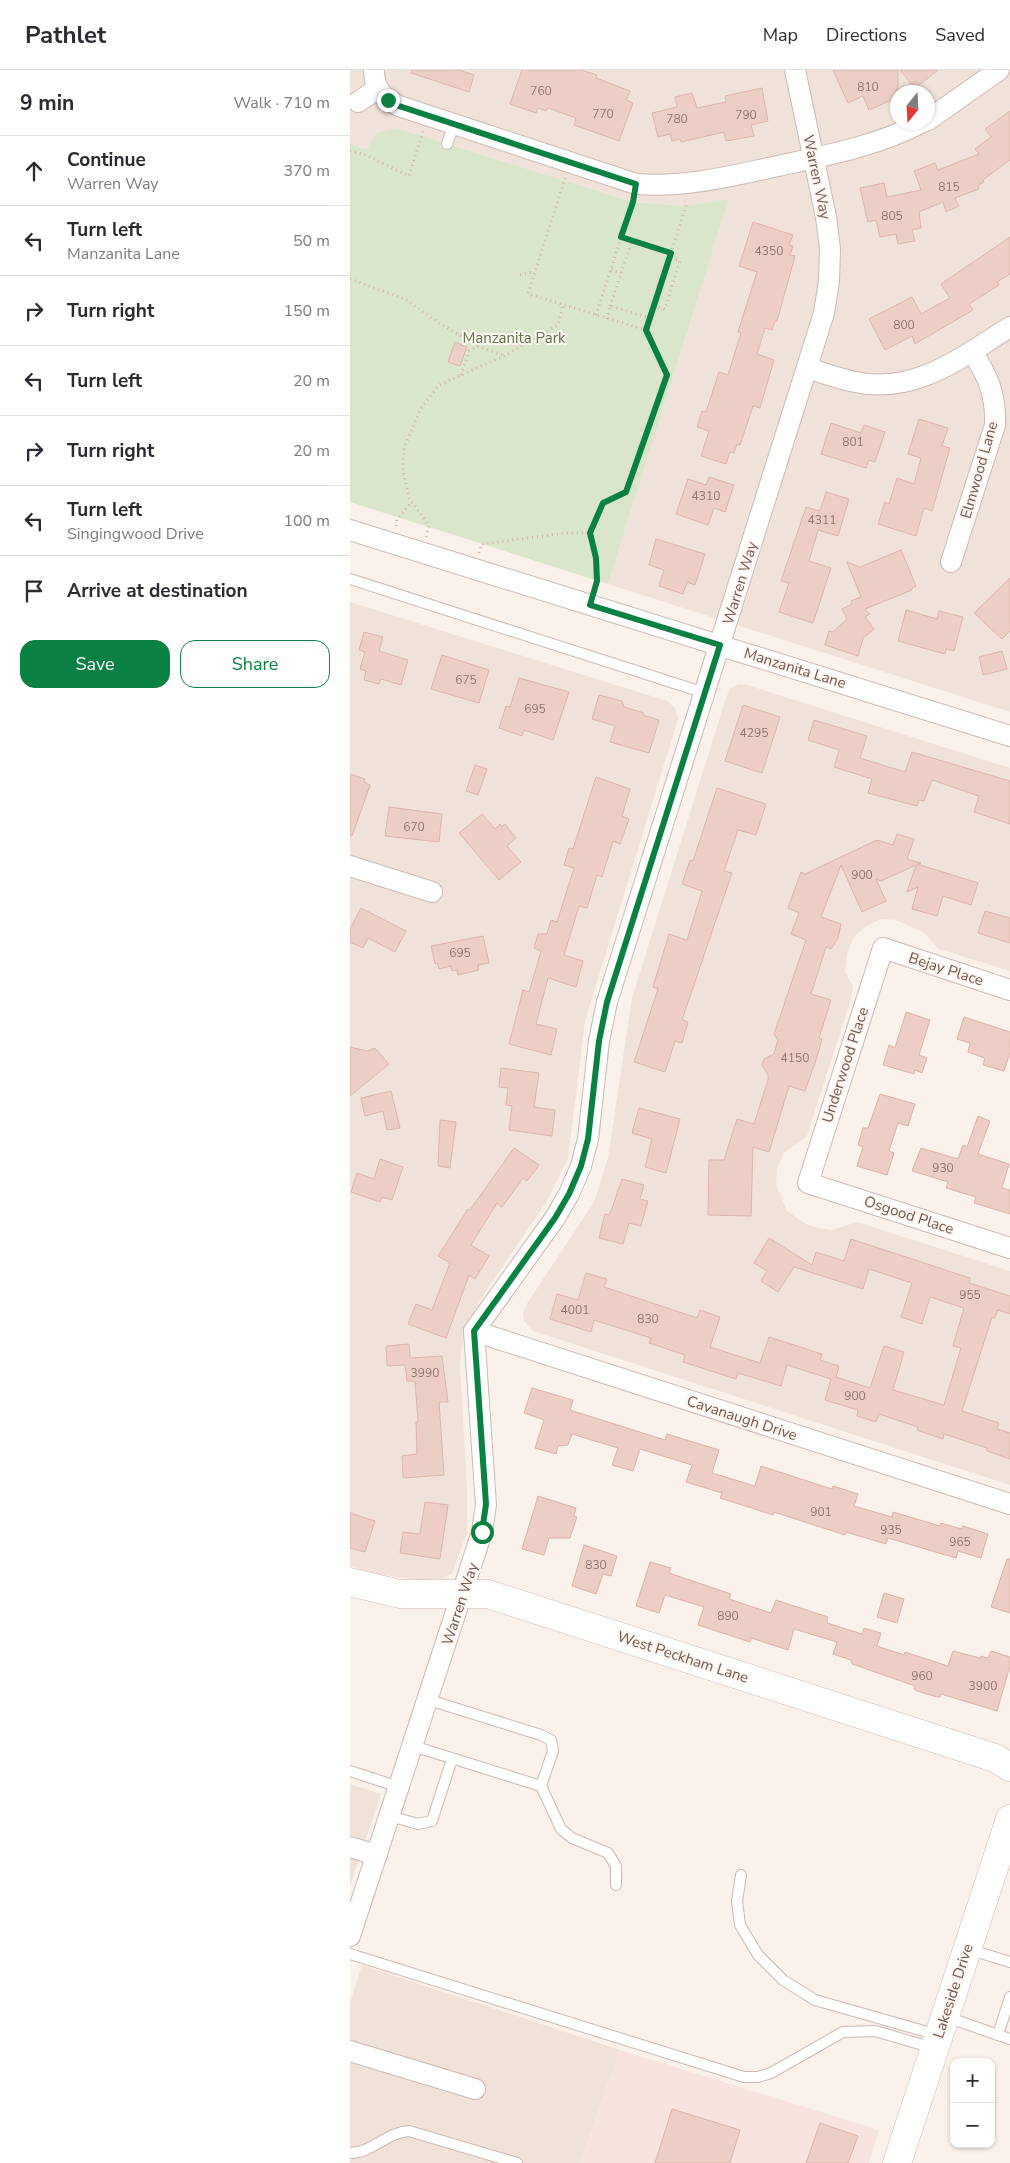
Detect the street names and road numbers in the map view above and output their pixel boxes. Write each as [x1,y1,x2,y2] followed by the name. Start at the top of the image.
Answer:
[798,133,836,221] street label: Warren Way
[956,419,1002,521] street label: Elmwood Lane
[718,539,762,627] street label: Warren Way
[741,643,849,693] street label: Manzanita Lane
[906,947,986,991] street label: Bejay Place
[817,1005,873,1125] street label: Underwood Place
[861,1191,957,1239] street label: Osgood Place
[684,1391,800,1445] street label: Cavanaugh Drive
[437,1560,483,1648] street label: Warren Way
[615,1626,751,1688] street label: West Peckham Lane
[928,1941,978,2041] street label: Lakeside Drive

